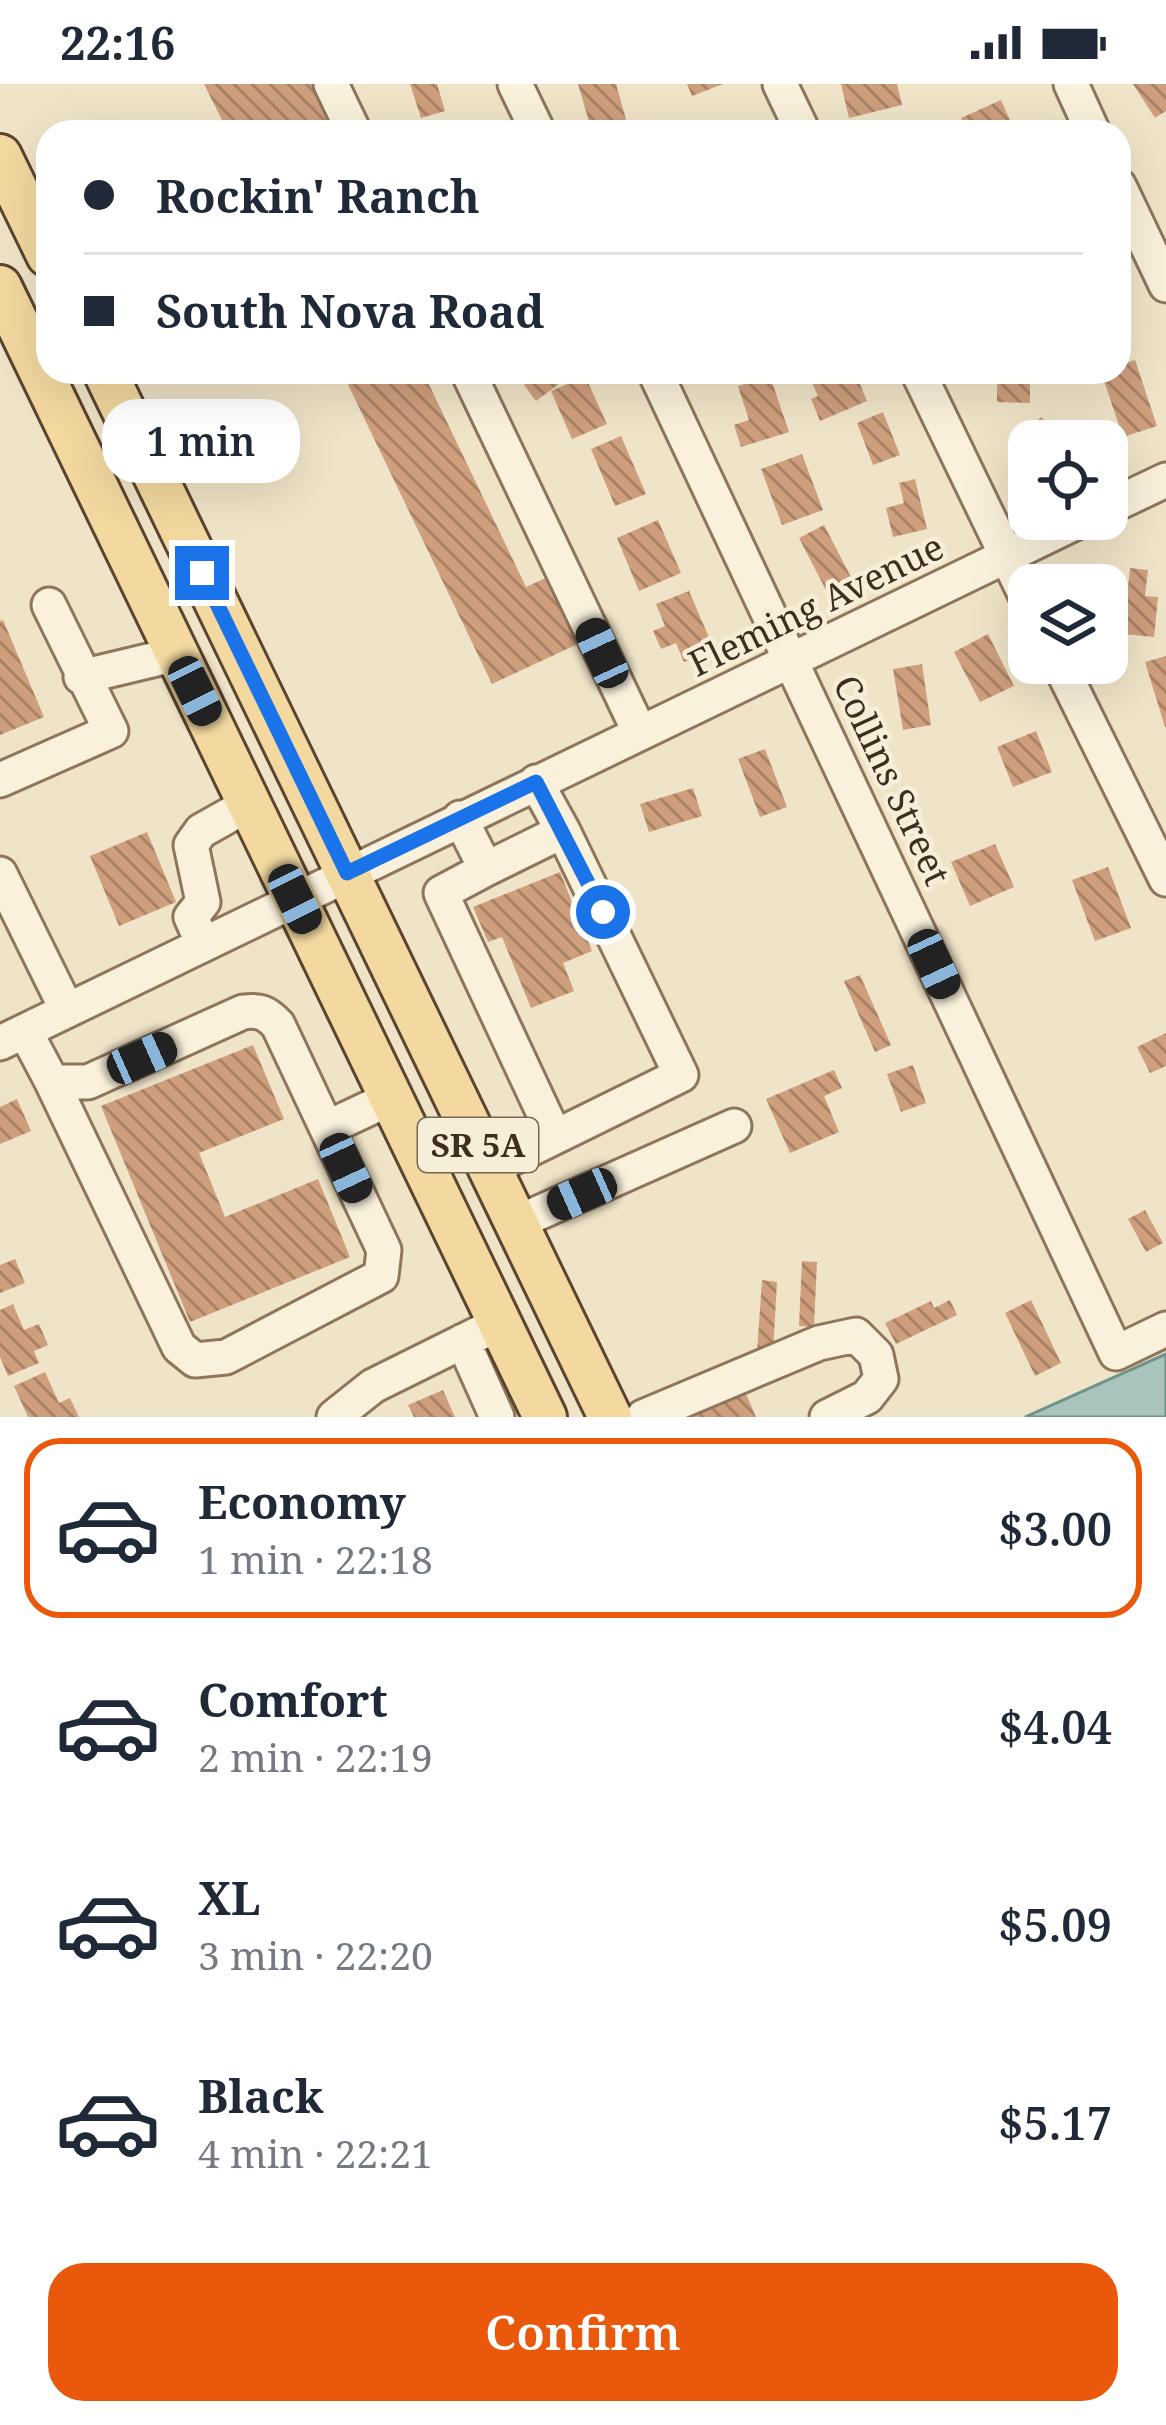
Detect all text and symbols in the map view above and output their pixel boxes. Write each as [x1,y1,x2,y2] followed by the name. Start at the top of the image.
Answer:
[60,12,175,73] text: 22:16
[156,165,480,226] text: Rockin' Ranch
[156,280,545,341] text: South Nova Road
[103,399,301,483] callout: 1 min
[147,414,255,467] text: 1 min
[1008,420,1128,684] map controls
[1008,420,1128,540] button: locate
[680,522,951,687] street label: Fleming Avenue
[175,546,229,600] route end
[1008,564,1128,684] button: layers
[570,613,634,693] car
[163,651,227,731] car
[823,667,962,893] street label: Collins Street
[263,859,327,939] car
[576,885,630,939] route start
[902,924,966,1004] car
[102,1027,182,1089] car
[418,1118,538,1172] road number: SR 5A
[314,1128,378,1208] car
[542,1163,622,1225] car
[198,1471,406,1532] text: Economy
[54,1474,162,1582] icon: car
[998,1498,1112,1559] text: $3.00
[198,1532,433,1585] text: 1 min · 22:18
[198,1669,388,1730] text: Comfort
[54,1672,162,1780] icon: car
[998,1696,1112,1757] text: $4.04
[198,1730,433,1783] text: 2 min · 22:19
[198,1867,260,1928] text: XL
[54,1870,162,1978] icon: car
[998,1894,1112,1955] text: $5.09
[198,1928,433,1981] text: 3 min · 22:20
[198,2065,323,2126] text: Black
[54,2068,162,2176] icon: car
[998,2092,1112,2153] text: $5.17
[198,2126,433,2179] text: 4 min · 22:21
[48,2263,1118,2401] button: Confirm

